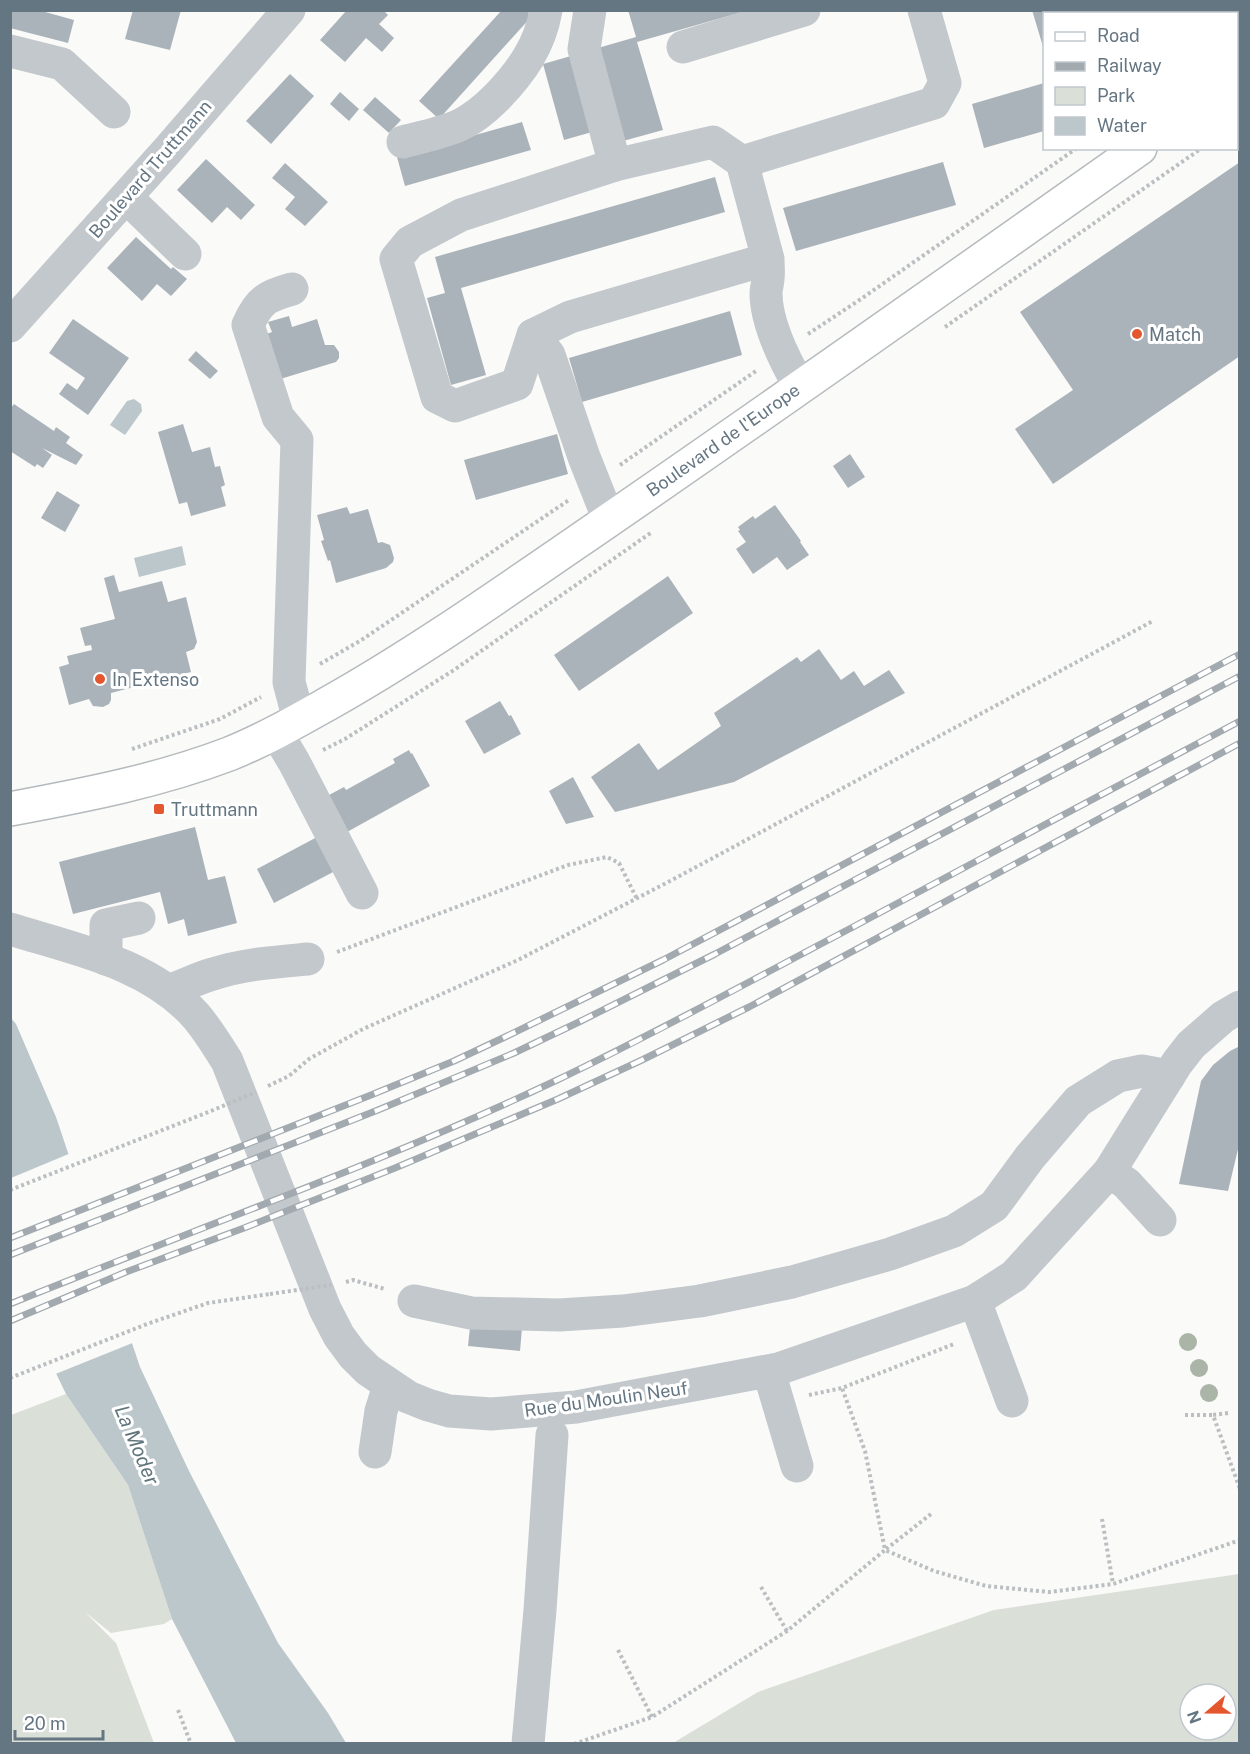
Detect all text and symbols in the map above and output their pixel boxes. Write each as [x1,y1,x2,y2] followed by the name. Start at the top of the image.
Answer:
[1043,12,1238,150] legend
[1097,25,1140,46] text: Road
[1097,55,1162,76] text: Railway
[1097,85,1135,106] text: Park
[84,96,216,242] street label: Boulevard Truttmann
[1097,115,1147,136] text: Water
[1149,324,1201,345] place label: Match
[1130,327,1144,341] marker: Match
[642,379,804,501] street label: Boulevard de l'Europe
[112,669,199,690] place label: In Extenso
[93,672,107,686] marker: In Extenso
[171,799,258,820] place label: Truttmann
[152,802,166,816] marker: Truttmann
[523,1377,689,1421] street label: Rue du Moulin Neuf
[110,1402,165,1489] water label: La Moder
[1178,1682,1238,1742] north arrow
[15,1703,104,1741] scale bar
[1183,1708,1205,1726] text: N
[24,1713,66,1734] text: 20 m

